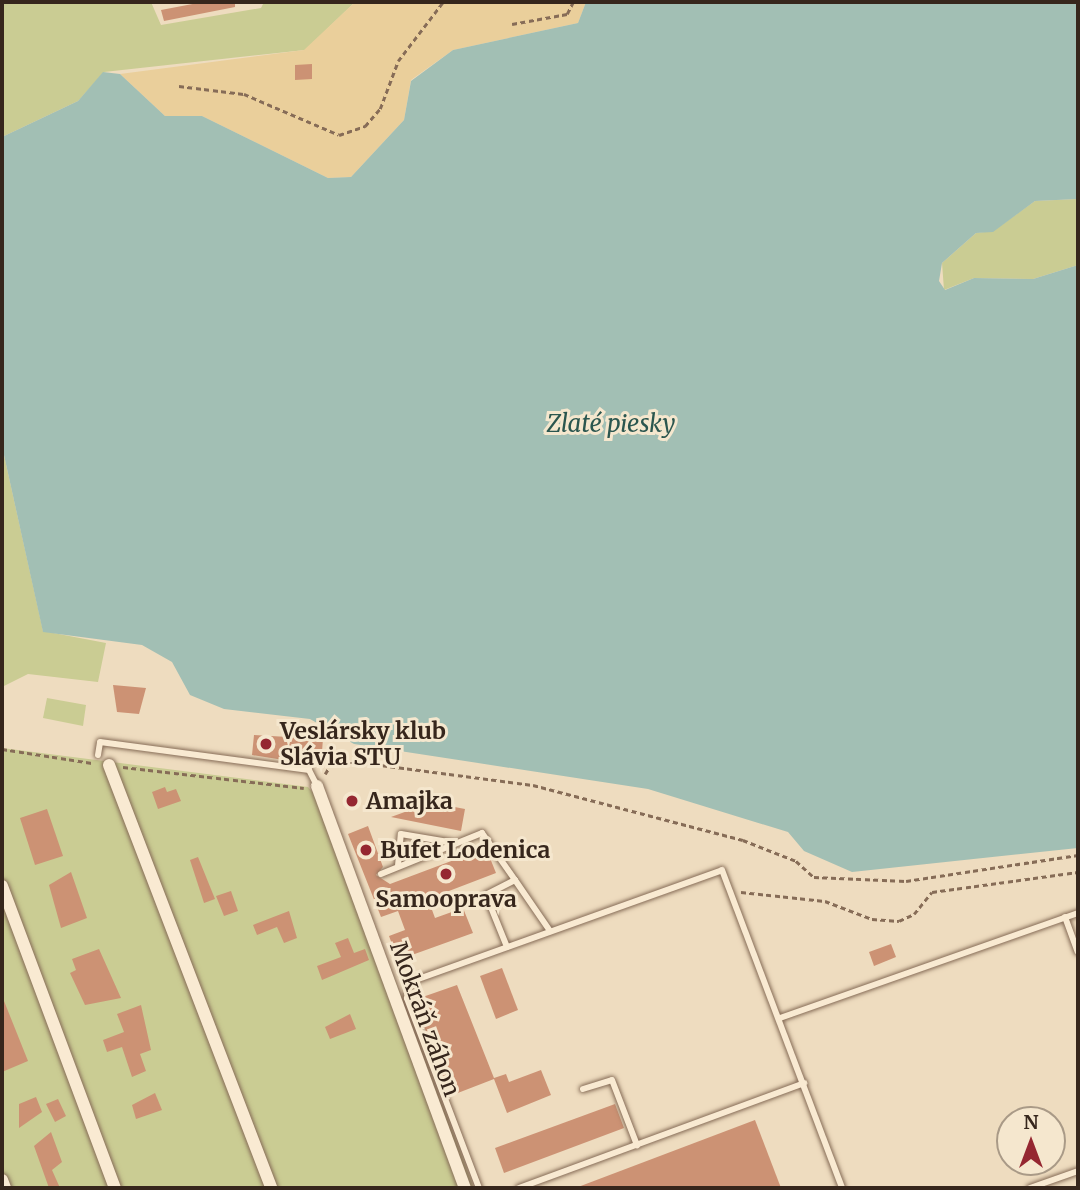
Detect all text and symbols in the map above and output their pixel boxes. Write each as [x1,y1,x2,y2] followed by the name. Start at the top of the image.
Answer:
[547,410,675,438] water label: Zlaté piesky
[280,717,446,771] place label: Veslársky klub Slávia STU
[258,736,274,752] marker: Veslársky klub Slávia STU
[366,787,453,815] place label: Amajka
[344,793,360,809] marker: Amajka
[380,836,550,864] place label: Bufet Lodenica
[358,842,374,858] marker: Bufet Lodenica
[438,866,454,882] marker: Samooprava
[375,885,517,913] place label: Samooprava
[384,938,466,1100] street label: Mokráň záhon
[996,1106,1066,1176] north arrow
[1023,1110,1039,1134] text: N

